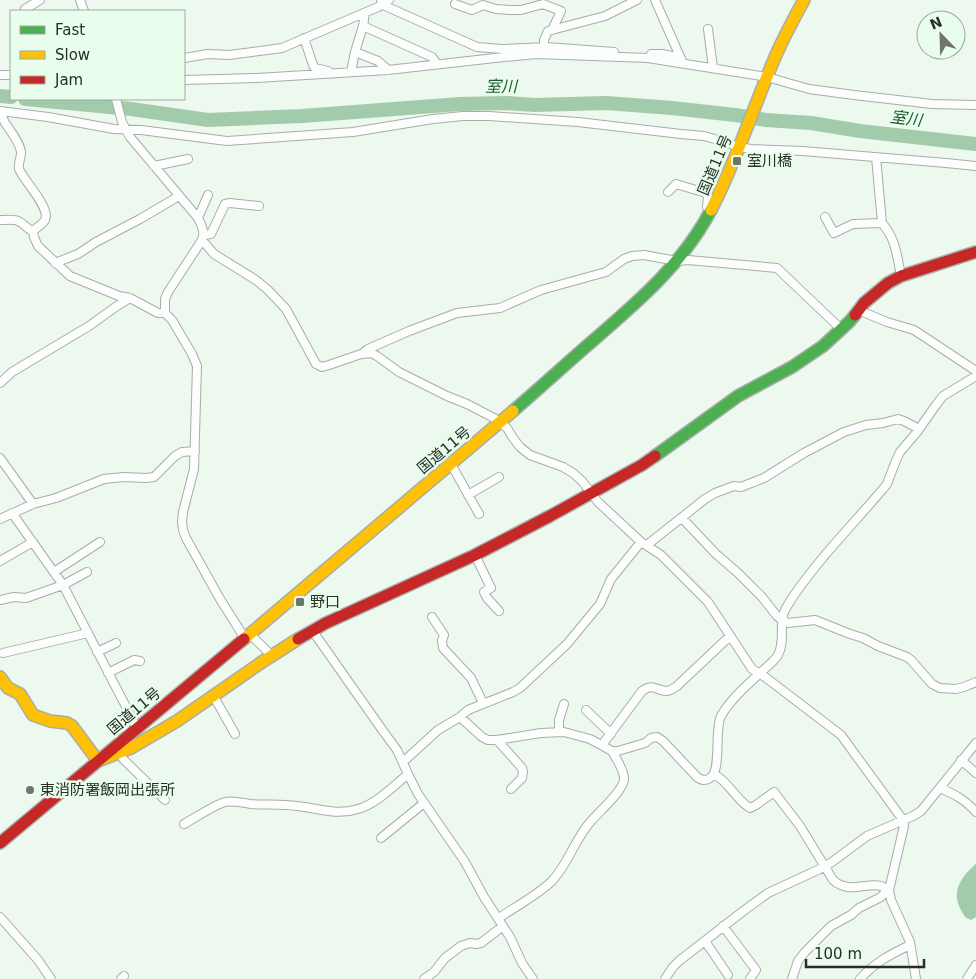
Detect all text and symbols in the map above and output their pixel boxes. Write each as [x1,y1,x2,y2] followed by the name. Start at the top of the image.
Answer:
[10,10,185,100] legend
[916,10,966,60] north arrow
[927,13,944,33] text: N
[55,21,85,39] text: Fast
[55,46,90,64] text: Slow
[54,71,83,89] text: Jam
[485,77,519,96] water label: 室川
[889,107,925,130] water label: 室川
[694,132,736,198] street label: 国道11号
[747,152,792,170] place label: 室川橋
[731,155,743,167] marker: 室川橋
[414,423,474,477] street label: 国道11号
[310,593,340,611] place label: 野口
[294,596,306,608] marker: 野口
[104,684,164,738] street label: 国道11号
[40,781,175,799] place label: 東消防署飯岡出張所
[24,784,36,796] marker: 東消防署飯岡出張所
[806,936,924,968] scale bar
[814,945,862,963] text: 100 m

